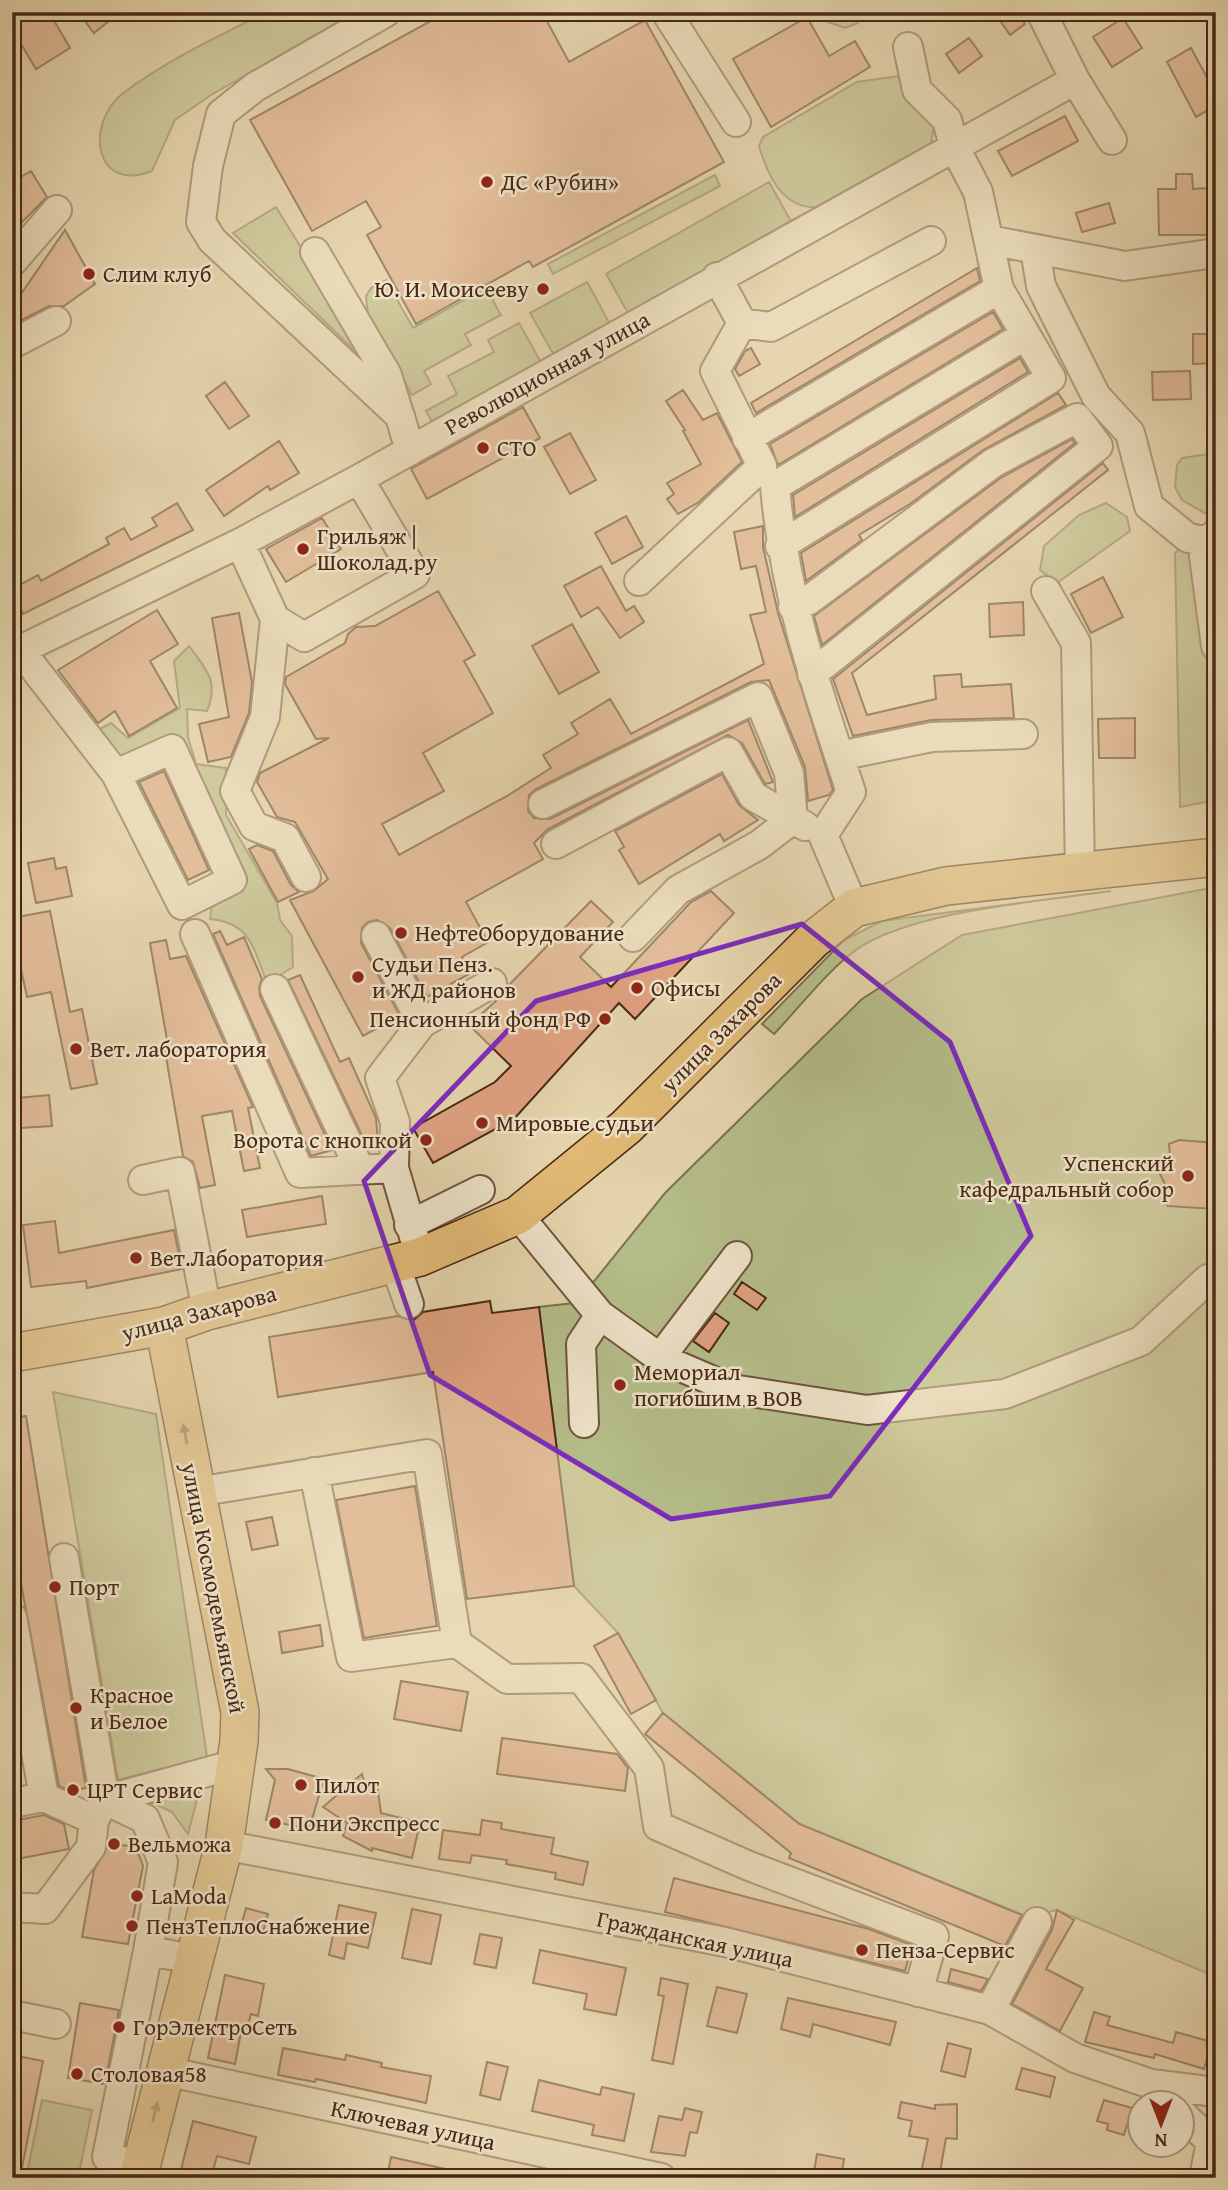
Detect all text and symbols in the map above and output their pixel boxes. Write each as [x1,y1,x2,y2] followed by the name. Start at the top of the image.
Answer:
[500,165,619,198] place label: ДС «Рубин»
[479,174,495,190] marker: ДС «Рубин»
[103,257,212,290] place label: Слим клуб
[81,266,97,282] marker: Слим клуб
[374,272,529,305] place label: Ю. И. Моисееву
[535,281,551,297] marker: Ю. И. Моисееву
[438,302,656,443] street label: Революционная улица
[497,431,536,464] place label: СТО
[475,440,491,456] marker: СТО
[317,519,438,578] place label: Грильяж | Шоколад.ру
[295,541,311,557] marker: Грильяж | Шоколад.ру
[415,916,624,949] place label: НефтеОборудование
[393,925,409,941] marker: НефтеОборудование
[372,947,516,1006] place label: Судьи Пенз. и ЖД районов
[652,964,789,1100] street label: улица Захарова
[350,969,366,985] marker: Судьи Пенз. и ЖД районов
[651,971,720,1004] place label: Офисы
[629,980,645,996] marker: Офисы
[370,1002,591,1035] place label: Пенсионный фонд РФ
[597,1011,613,1027] marker: Пенсионный фонд РФ
[90,1032,267,1065] place label: Вет. лаборатория
[68,1041,84,1057] marker: Вет. лаборатория
[496,1106,654,1139] place label: Мировые судьи
[474,1115,490,1131] marker: Мировые судьи
[233,1123,412,1156] place label: Ворота с кнопкой
[418,1132,434,1148] marker: Ворота с кнопкой
[959,1146,1174,1205] place label: Успенский кафедральный собор
[1180,1168,1196,1184] marker: Успенский кафедральный собор
[150,1241,324,1274] place label: Вет.Лаборатория
[128,1250,144,1266] marker: Вет.Лаборатория
[117,1276,280,1349] street label: улица Захарова
[634,1355,803,1414] place label: Мемориал погибшим в ВОВ
[612,1377,628,1393] marker: Мемориал погибшим в ВОВ
[180,1423,191,1445] one-way arrow
[174,1459,255,1716] street label: улица Космодемьянской
[69,1570,119,1603] place label: Порт
[47,1579,63,1595] marker: Порт
[90,1678,174,1737] place label: Красное и Белое
[68,1700,84,1716] marker: Красное и Белое
[315,1768,379,1801] place label: Пилот
[87,1773,203,1806] place label: ЦРТ Сервис
[293,1777,309,1793] marker: Пилот
[65,1782,81,1798] marker: ЦРТ Сервис
[289,1806,440,1839] place label: Пони Экспресс
[267,1815,283,1831] marker: Пони Экспресс
[128,1827,231,1860] place label: Вельможа
[106,1836,122,1852] marker: Вельможа
[151,1879,227,1912] place label: LaModa
[129,1888,145,1904] marker: LaModa
[594,1902,796,1975] street label: Гражданская улица
[146,1909,370,1942] place label: ПензТеплоСнабжение
[124,1918,140,1934] marker: ПензТеплоСнабжение
[876,1933,1015,1966] place label: Пенза-Сервис
[854,1942,870,1958] marker: Пенза-Сервис
[133,2010,298,2043] place label: ГорЭлектроСеть
[111,2019,127,2035] marker: ГорЭлектроСеть
[91,2057,207,2090] place label: Столовая58
[69,2066,85,2082] marker: Столовая58
[1126,2088,1196,2158] north arrow
[328,2091,498,2158] street label: Ключевая улица
[150,2100,161,2122] one-way arrow
[1154,2127,1167,2155] text: N

